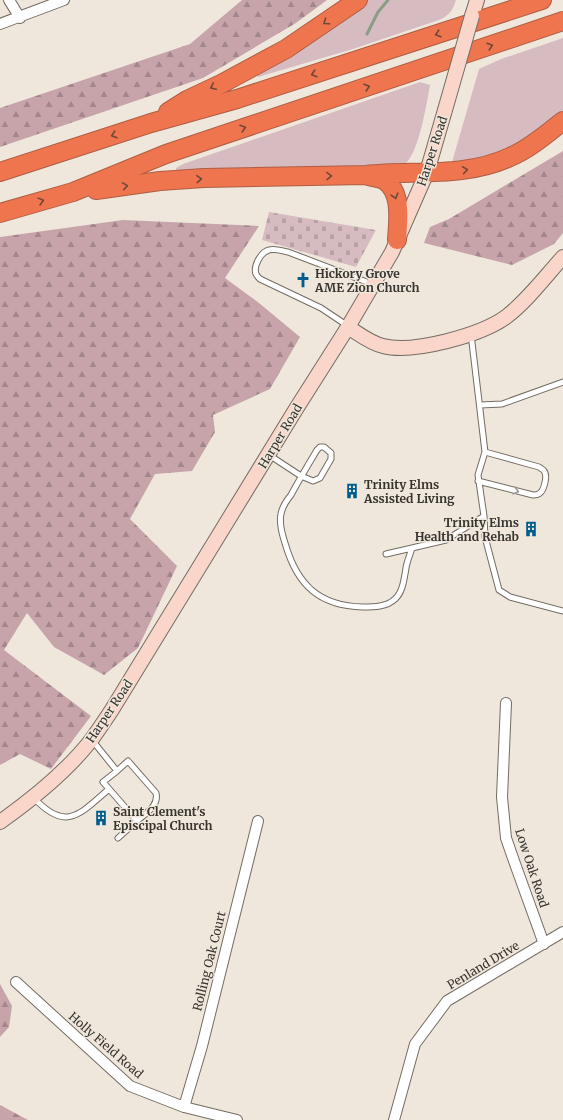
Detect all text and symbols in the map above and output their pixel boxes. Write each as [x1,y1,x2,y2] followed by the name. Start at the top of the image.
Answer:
[323,17,330,25] one-way arrow
[435,29,442,38] one-way arrow
[487,42,494,50] one-way arrow
[311,69,318,78] one-way arrow
[210,82,218,90] one-way arrow
[363,83,370,91] one-way arrow
[414,114,450,188] street label: Harper Road
[240,124,247,132] one-way arrow
[111,130,118,139] one-way arrow
[462,166,469,175] one-way arrow
[326,172,332,180] one-way arrow
[196,174,202,183] one-way arrow
[122,182,128,190] one-way arrow
[390,192,399,199] one-way arrow
[38,197,45,206] one-way arrow
[314,266,419,295] place label: Hickory Grove AME Zion Church
[294,271,312,289] church icon: Hickory Grove AME Zion Church
[255,401,305,471] street label: Harper Road
[363,477,455,506] place label: Trinity Elms Assisted Living
[343,482,361,500] building icon: Trinity Elms Assisted Living
[512,486,519,495] one-way arrow
[415,515,519,544] place label: Trinity Elms Health and Rehab
[522,520,540,538] building icon: Trinity Elms Health and Rehab
[82,677,136,745] street label: Harper Road
[113,804,212,833] place label: Saint Clement's Episcipal Church
[92,809,110,827] building icon: Saint Clement's Episcipal Church
[512,827,552,909] street label: Low Oak Road
[189,909,229,1012] street label: Rolling Oak Court
[444,938,522,992] street label: Penland Drive
[66,1009,146,1081] street label: Holly Field Road

